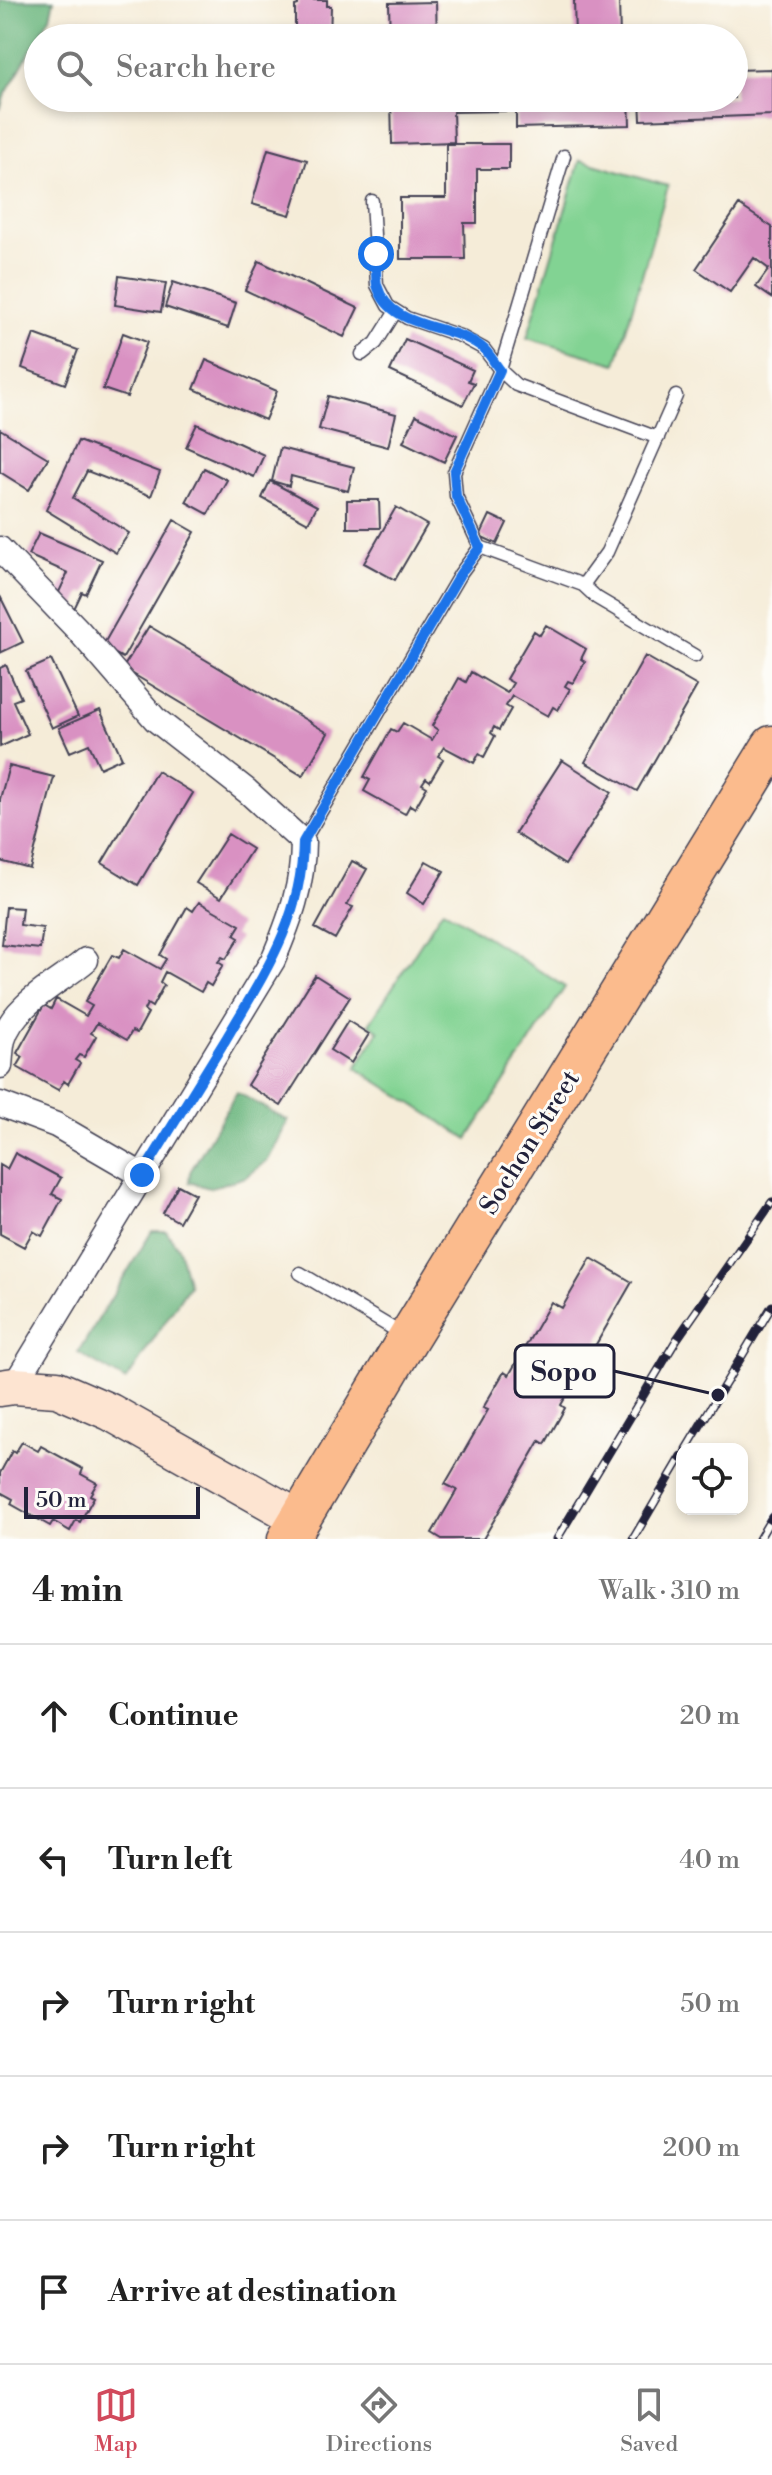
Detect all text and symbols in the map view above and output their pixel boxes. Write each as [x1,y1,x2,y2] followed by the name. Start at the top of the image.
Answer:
[24,24,748,112] search box
[52,46,96,90] icon: search
[116,49,276,87] text: Search here
[358,236,394,272] route start
[473,1064,587,1221] street label: Sochon Street
[124,1157,160,1193] route end
[515,1345,614,1397] callout: Sopo
[531,1355,597,1390] text: Sopo
[676,1443,748,1515] map controls
[676,1443,748,1515] button: locate
[24,1483,200,1519] scale bar
[36,1487,87,1514] text: 50 m
[32,1570,123,1612] text: 4 min
[599,1575,740,1607] text: Walk · 310 m
[32,1694,76,1738] icon: ahead
[108,1697,239,1735] text: Continue
[680,1700,740,1732] text: 20 m
[32,1838,76,1882] icon: left
[108,1841,232,1879] text: Turn left
[679,1844,740,1876] text: 40 m
[32,1982,76,2026] icon: right
[108,1985,255,2023] text: Turn right
[680,1988,740,2020] text: 50 m
[32,2126,76,2170] icon: right
[108,2129,255,2167] text: Turn right
[663,2132,740,2164] text: 200 m
[32,2270,76,2314] icon: arrive
[108,2273,397,2311] text: Arrive at destination
[94,2383,138,2458] tab: Map
[326,2383,432,2458] tab: Directions
[620,2383,678,2458] tab: Saved

